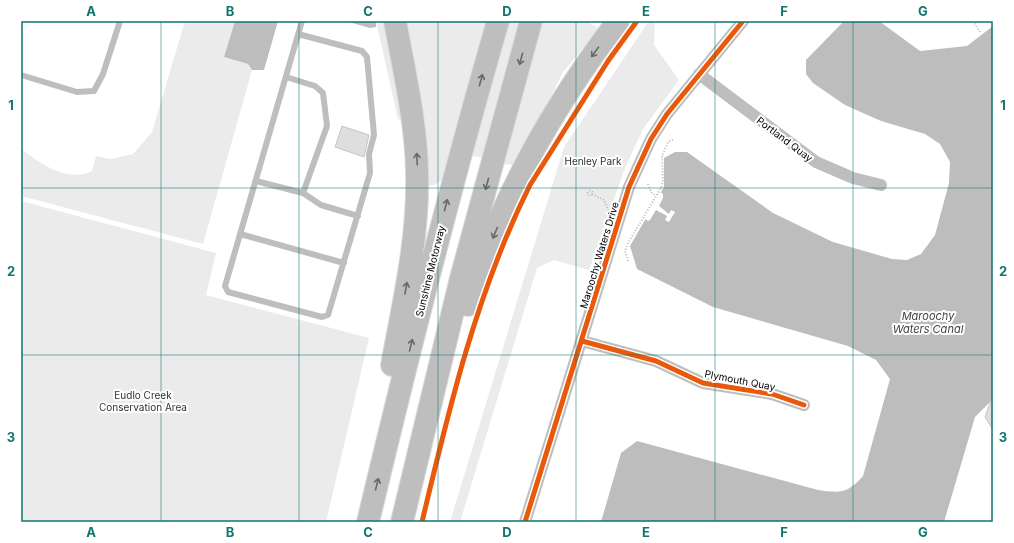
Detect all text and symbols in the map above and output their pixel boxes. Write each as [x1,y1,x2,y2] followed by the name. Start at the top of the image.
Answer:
[86,3,96,19] text: A
[226,3,235,19] text: B
[363,3,373,19] text: C
[502,3,512,19] text: D
[642,3,650,19] text: E
[780,3,788,19] text: F
[918,3,928,19] text: G
[591,47,599,58] one-way arrow
[517,52,524,65] one-way arrow
[478,74,485,87] one-way arrow
[8,97,14,113] text: 1
[1000,97,1006,113] text: 1
[755,114,816,164] street label: Portland Quay
[413,153,420,166] one-way arrow
[564,155,622,167] park label: Henley Park
[483,177,490,190] one-way arrow
[443,199,450,212] one-way arrow
[577,200,621,310] street label: Maroochy Waters Drive
[413,224,447,318] street label: Sunshine Motorway
[490,226,498,238] one-way arrow
[7,263,15,279] text: 2
[999,263,1007,279] text: 2
[402,282,410,295] one-way arrow
[893,309,964,336] water label: Maroochy Waters Canal
[408,339,415,352] one-way arrow
[704,367,777,393] street label: Plymouth Quay
[99,389,187,413] park label: Eudlo Creek Conservation Area
[7,429,15,445] text: 3
[999,429,1007,445] text: 3
[374,478,381,491] one-way arrow
[86,524,96,540] text: A
[226,524,235,540] text: B
[363,524,373,540] text: C
[502,524,512,540] text: D
[642,524,650,540] text: E
[780,524,788,540] text: F
[918,524,928,540] text: G

